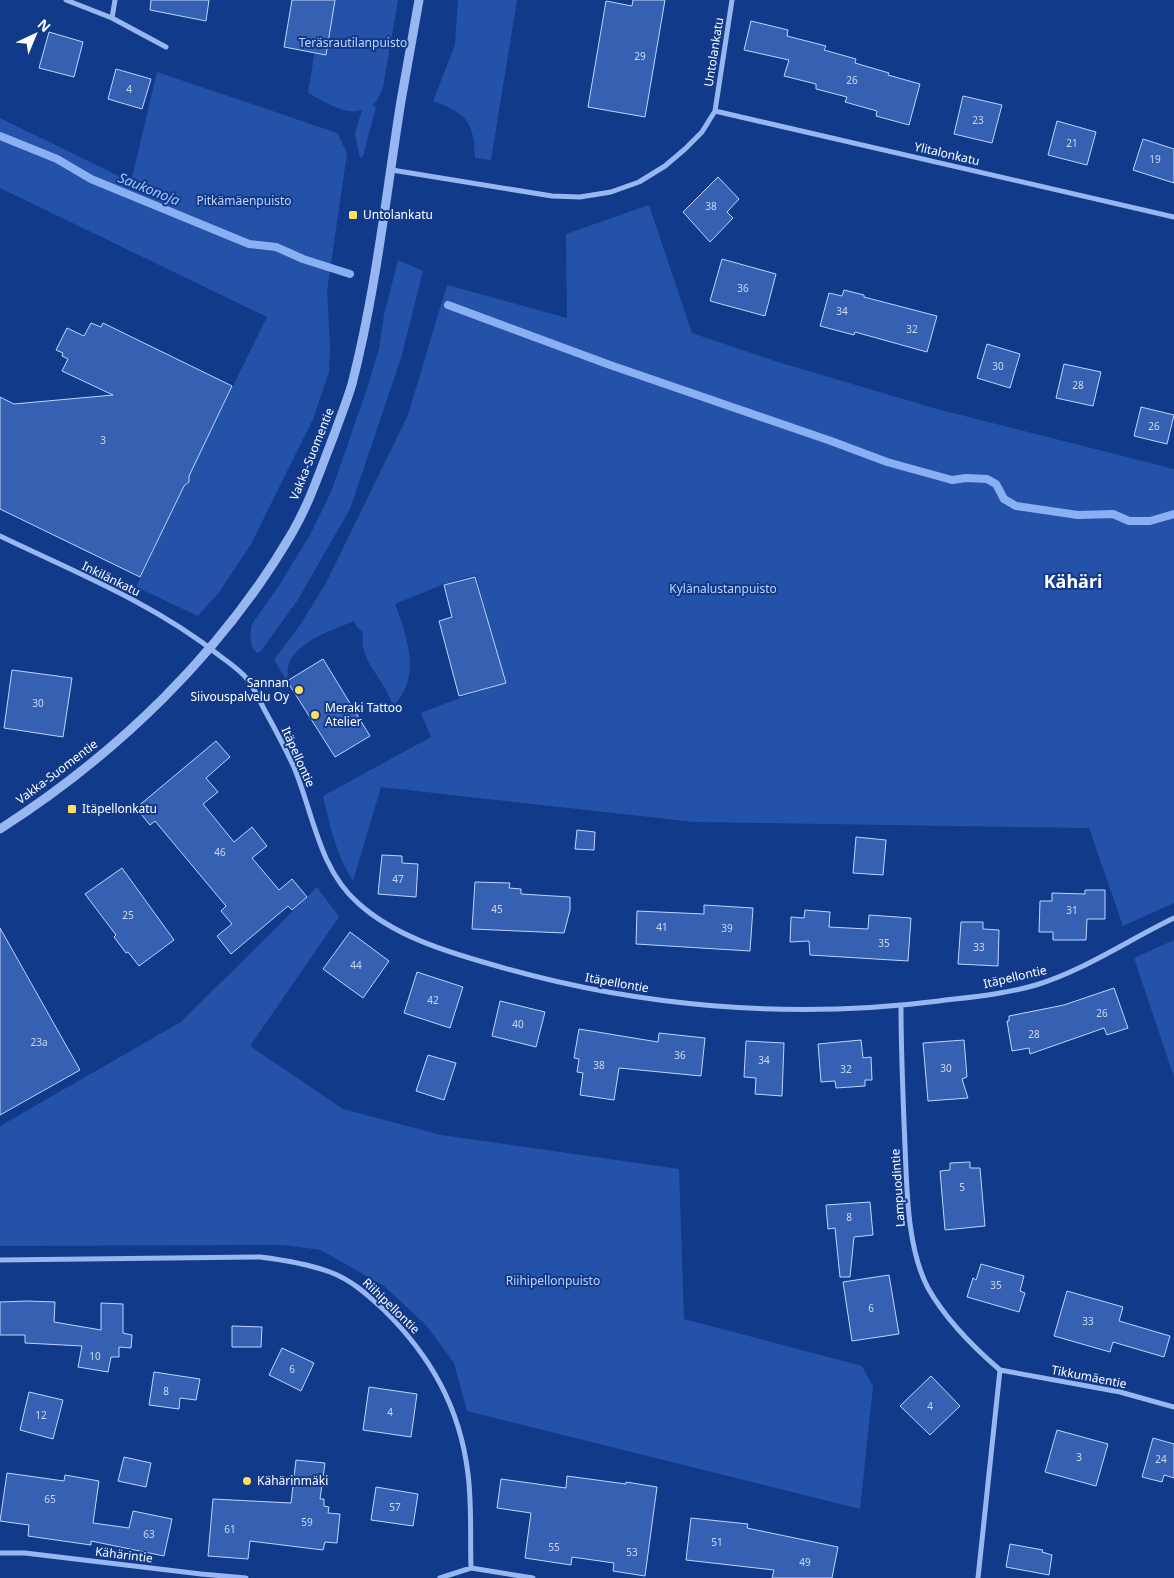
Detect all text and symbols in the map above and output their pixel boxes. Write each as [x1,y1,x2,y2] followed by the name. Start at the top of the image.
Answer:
[10,10,60,60] north arrow
[34,14,55,36] text: N
[700,16,727,88] street label: Untolankatu
[299,34,407,51] park label: Teräsrautilanpuisto
[634,49,646,63] house number: 29
[846,73,858,87] house number: 26
[126,82,132,96] house number: 4
[972,113,984,127] house number: 23
[1066,136,1078,150] house number: 21
[913,138,982,169] street label: Ylitalonkatu
[1149,152,1161,166] house number: 19
[115,168,183,210] water label: Saukonoja
[196,192,292,209] park label: Pitkämäenpuisto
[705,199,717,213] house number: 38
[363,206,433,223] place label: Untolankatu
[347,209,359,221] marker: Untolankatu
[737,281,749,295] house number: 36
[836,304,848,318] house number: 34
[906,322,918,336] house number: 32
[992,359,1004,373] house number: 30
[1072,378,1084,392] house number: 28
[285,405,338,502] street label: Vakka-Suomentie
[1148,419,1160,433] house number: 26
[100,433,106,447] house number: 3
[79,557,143,600] street label: Inkilänkatu
[1044,569,1102,593] district label: Kähäri
[669,580,777,597] park label: Kylänalustanpuisto
[191,674,290,705] place label: Sannan Siivouspalvelu Oy
[293,684,305,696] marker: Sannan Siivouspalvelu Oy
[32,696,44,710] house number: 30
[325,699,402,730] place label: Meraki Tattoo Atelier
[309,709,321,721] marker: Meraki Tattoo Atelier
[278,724,319,790] street label: Itäpellontie
[12,735,101,808] street label: Vakka-Suomentie
[82,800,157,817] place label: Itäpellonkatu
[66,803,78,815] marker: Itäpellonkatu
[214,845,226,859] house number: 46
[392,872,404,886] house number: 47
[491,902,503,916] house number: 45
[1066,903,1078,917] house number: 31
[122,908,134,922] house number: 25
[656,920,668,934] house number: 41
[721,921,733,935] house number: 39
[878,936,890,950] house number: 35
[973,940,985,954] house number: 33
[350,958,362,972] house number: 44
[982,961,1048,992] street label: Itäpellontie
[584,969,650,997] street label: Itäpellontie
[427,993,439,1007] house number: 42
[1096,1006,1108,1020] house number: 26
[512,1017,524,1031] house number: 40
[1028,1027,1040,1041] house number: 28
[30,1035,48,1049] house number: 23a
[674,1048,686,1062] house number: 36
[758,1053,770,1067] house number: 34
[593,1058,605,1072] house number: 38
[940,1061,952,1075] house number: 30
[840,1062,852,1076] house number: 32
[886,1148,909,1228] street label: Lampuodintie
[959,1180,965,1194] house number: 5
[846,1210,852,1224] house number: 8
[506,1272,600,1289] park label: Riihipellonpuisto
[359,1274,424,1337] street label: Riihipellontie
[990,1278,1002,1292] house number: 35
[868,1301,874,1315] house number: 6
[1082,1314,1094,1328] house number: 33
[89,1349,101,1363] house number: 10
[1050,1361,1128,1392] street label: Tikkumäentie
[289,1362,295,1376] house number: 6
[163,1384,169,1398] house number: 8
[927,1399,933,1413] house number: 4
[387,1405,393,1419] house number: 4
[35,1408,47,1422] house number: 12
[1076,1450,1082,1464] house number: 3
[1155,1452,1167,1466] house number: 24
[257,1472,328,1489] place label: Kähärinmäki
[241,1475,253,1487] marker: Kähärinmäki
[44,1492,56,1506] house number: 65
[389,1500,401,1514] house number: 57
[301,1515,313,1529] house number: 59
[224,1522,236,1536] house number: 61
[143,1527,155,1541] house number: 63
[711,1535,723,1549] house number: 51
[548,1540,560,1554] house number: 55
[94,1543,154,1567] street label: Kähärintie
[626,1545,638,1559] house number: 53
[799,1555,811,1569] house number: 49

